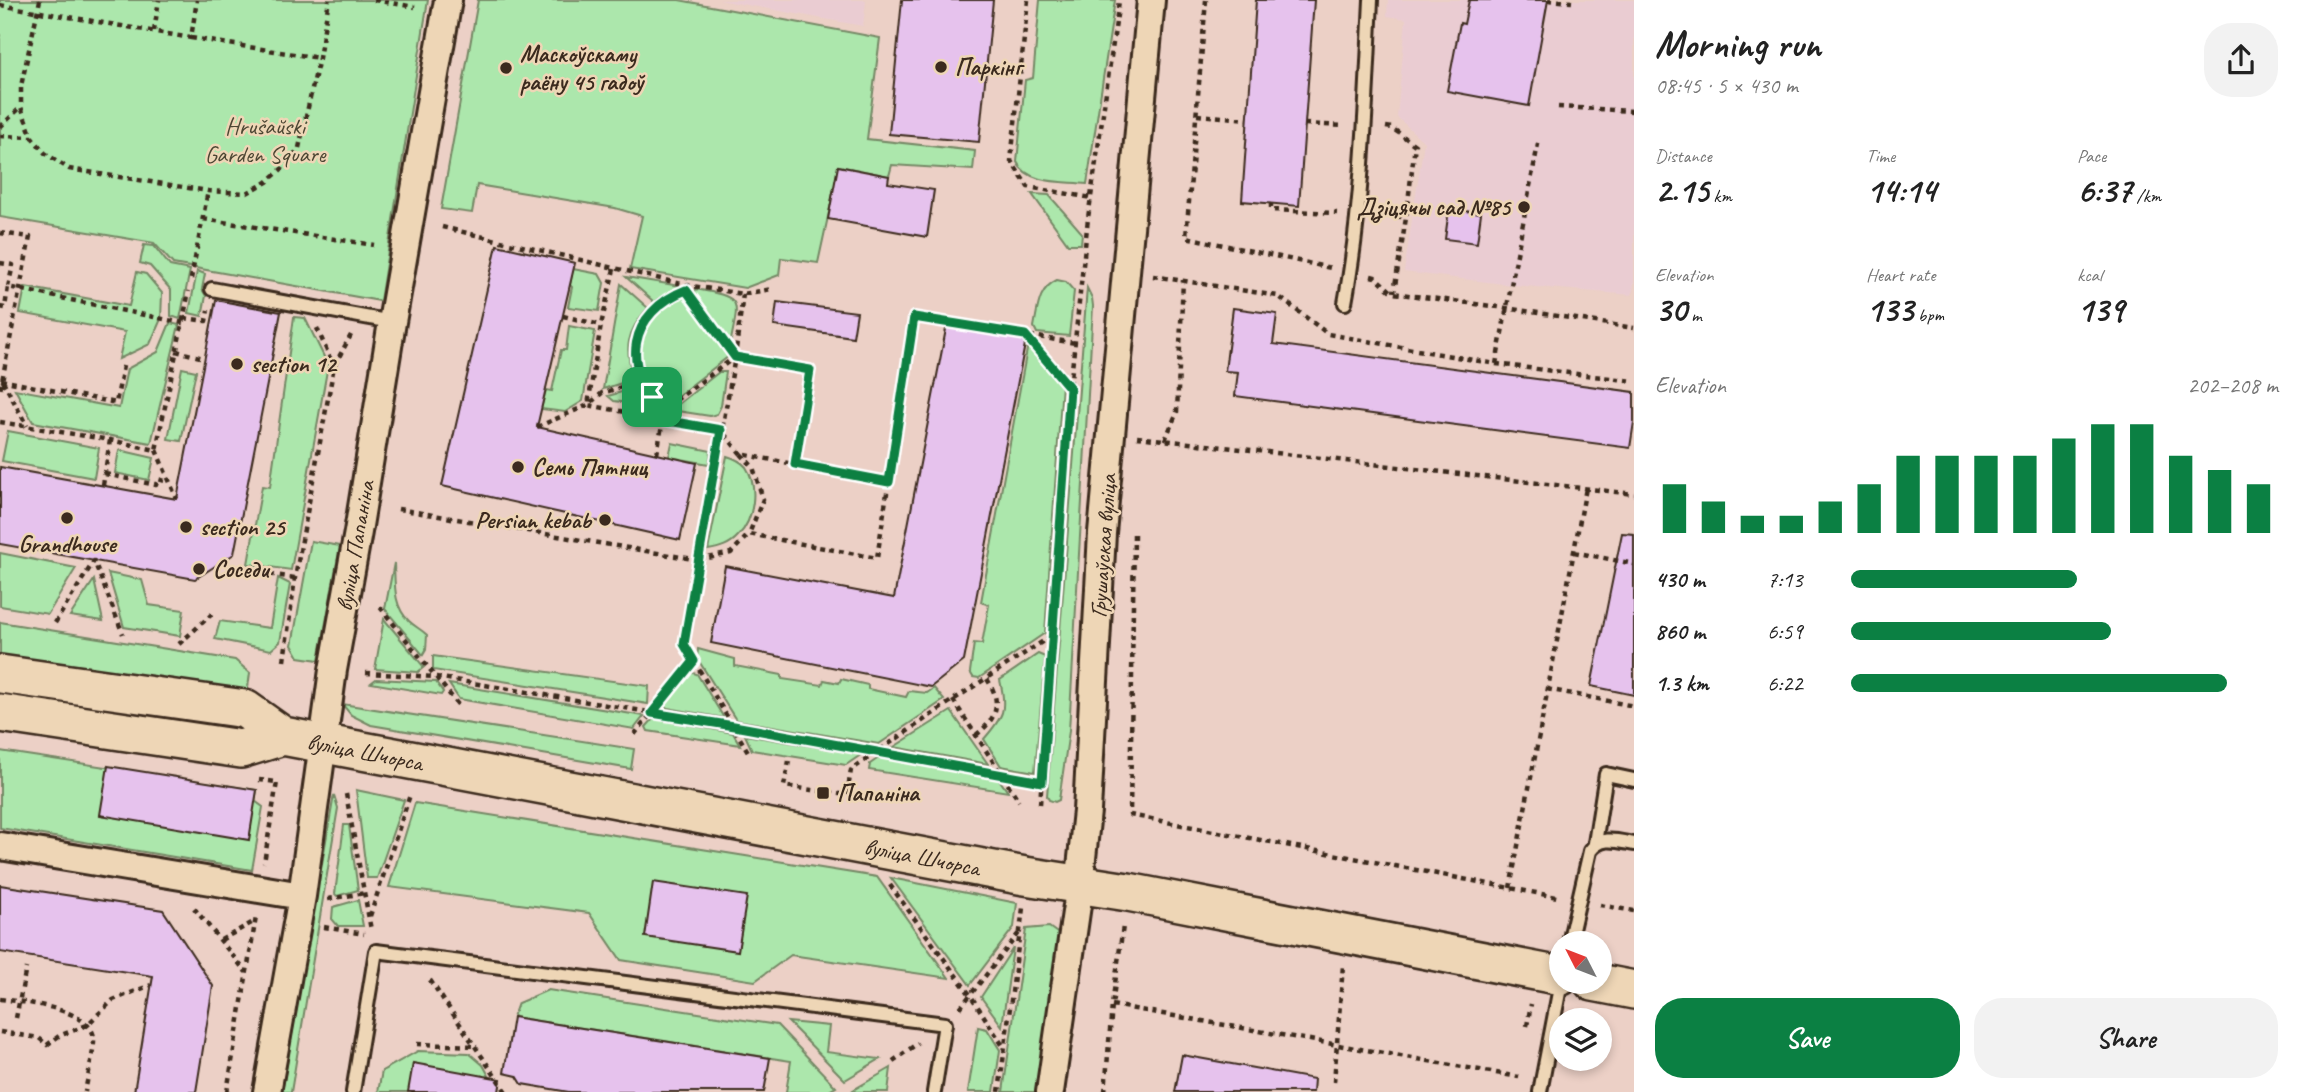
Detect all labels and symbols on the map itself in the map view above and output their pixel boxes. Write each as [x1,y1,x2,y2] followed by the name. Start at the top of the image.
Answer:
[520,39,646,97] place label: Маскоўскаму раёну 45 гадоў
[955,52,1025,82] place label: Паркінг
[933,59,949,75] marker: Паркінг
[498,60,514,76] marker: Маскоўскаму раёну 45 гадоў
[205,111,328,169] park label: Hrušaŭski Garden Square
[1357,192,1513,223] place label: Дзіцячы сад №85
[1516,199,1532,215] marker: Дзіцячы сад №85
[251,349,338,379] place label: section 12
[229,356,245,372] marker: section 12
[622,367,682,427] pin
[532,452,648,482] place label: Семь Пятниц
[510,459,526,475] marker: Семь Пятниц
[1083,472,1123,619] street label: Грушаўская вуліца
[329,477,381,614] street label: вуліца Папаніна
[475,505,593,535] place label: Persian kebab
[59,510,75,526] marker: Grandhouse
[200,512,287,542] place label: section 25
[597,512,613,528] marker: Persian kebab
[178,519,194,535] marker: section 25
[18,529,118,559] place label: Grandhouse
[213,554,271,584] place label: Соседи
[191,561,207,577] marker: Соседи
[305,726,427,778] street label: вуліца Шчорса
[837,778,921,808] place label: Папаніна
[815,785,831,801] marker: Папаніна
[862,831,984,883] street label: вуліца Шчорса
[1549,931,1612,994] north arrow

